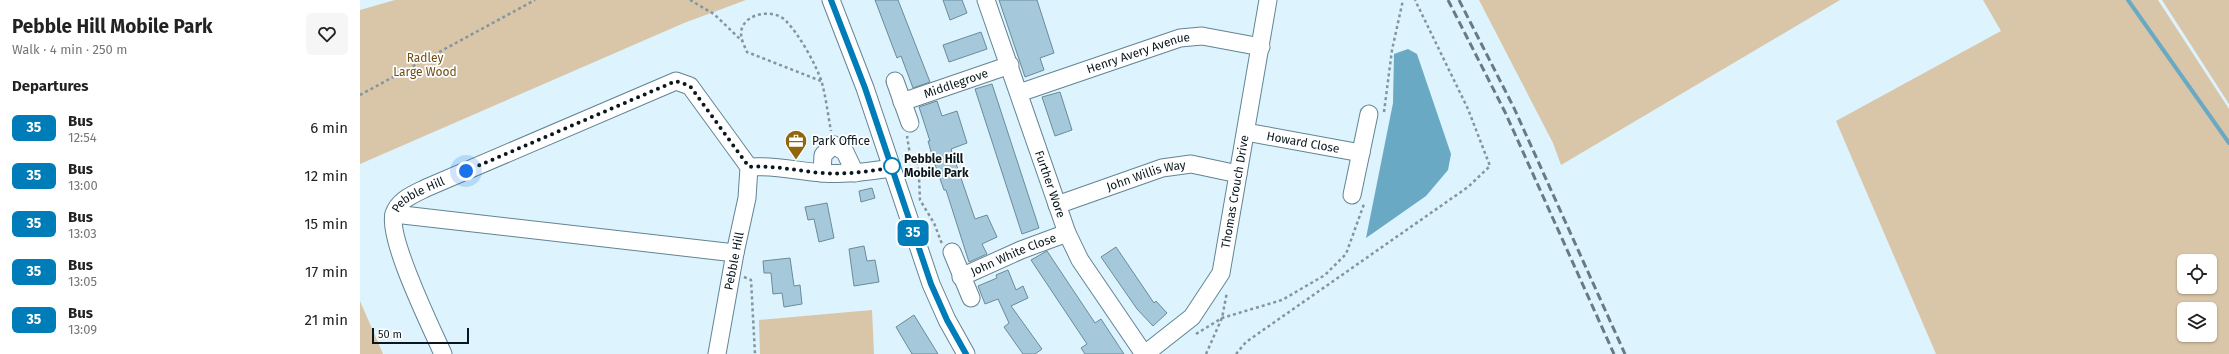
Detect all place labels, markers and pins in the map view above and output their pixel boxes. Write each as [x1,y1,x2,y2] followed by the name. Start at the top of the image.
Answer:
[783,128,809,161] office icon: Park Office
[812,134,870,148] place label: Park Office
[904,152,969,180] place label: Pebble Hill Mobile Park
[883,157,901,175] marker: Pebble Hill Mobile Park

